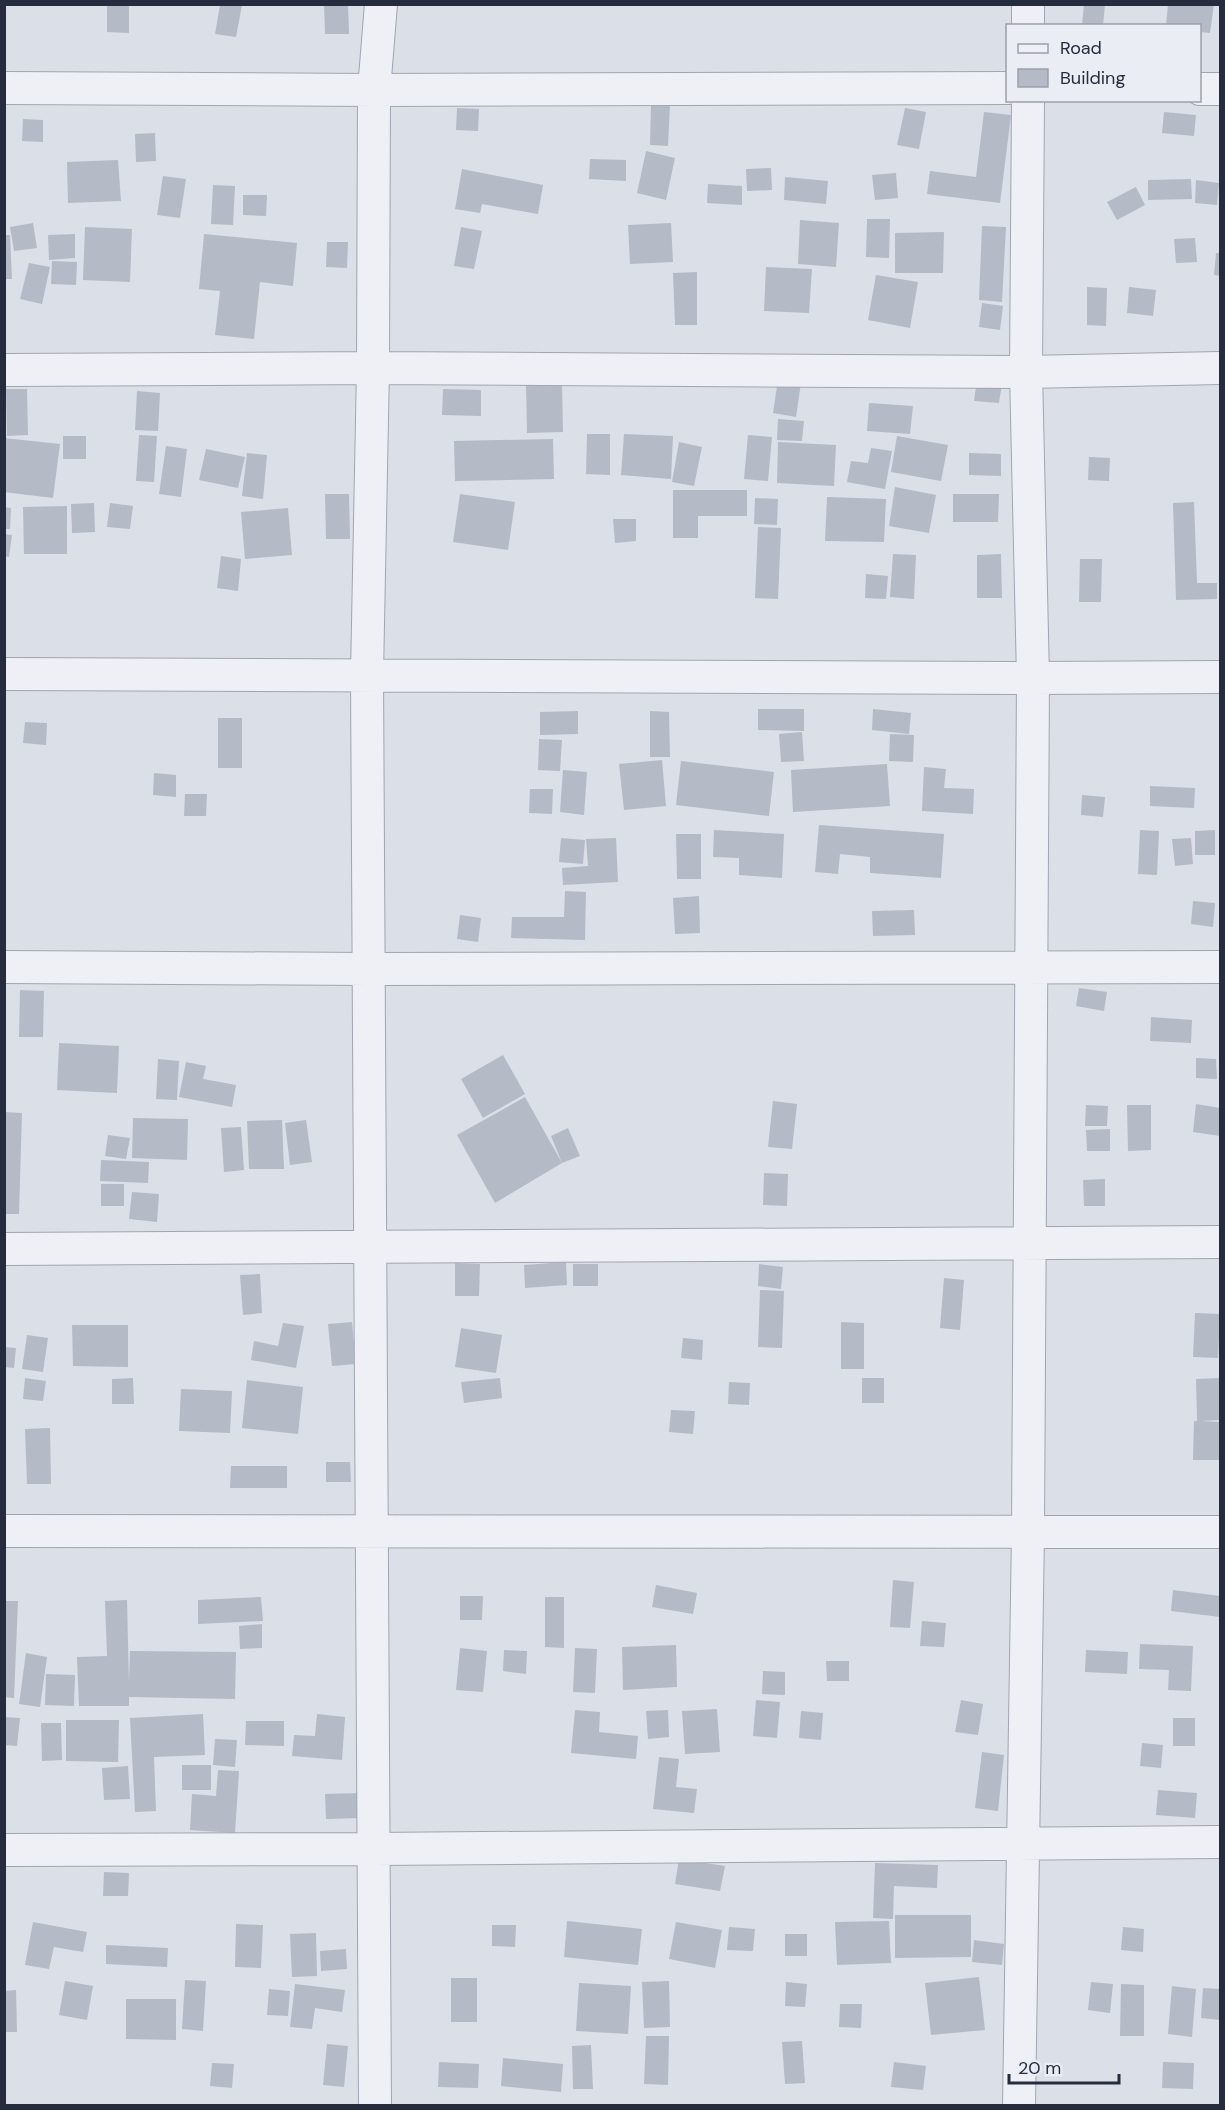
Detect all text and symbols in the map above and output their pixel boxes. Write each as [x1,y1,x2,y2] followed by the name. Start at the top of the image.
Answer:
[1006,24,1201,102] legend
[1060,36,1102,60] text: Road
[1060,66,1125,90] text: Building
[1009,2047,1118,2085] scale bar
[1018,2056,1061,2080] text: 20 m

